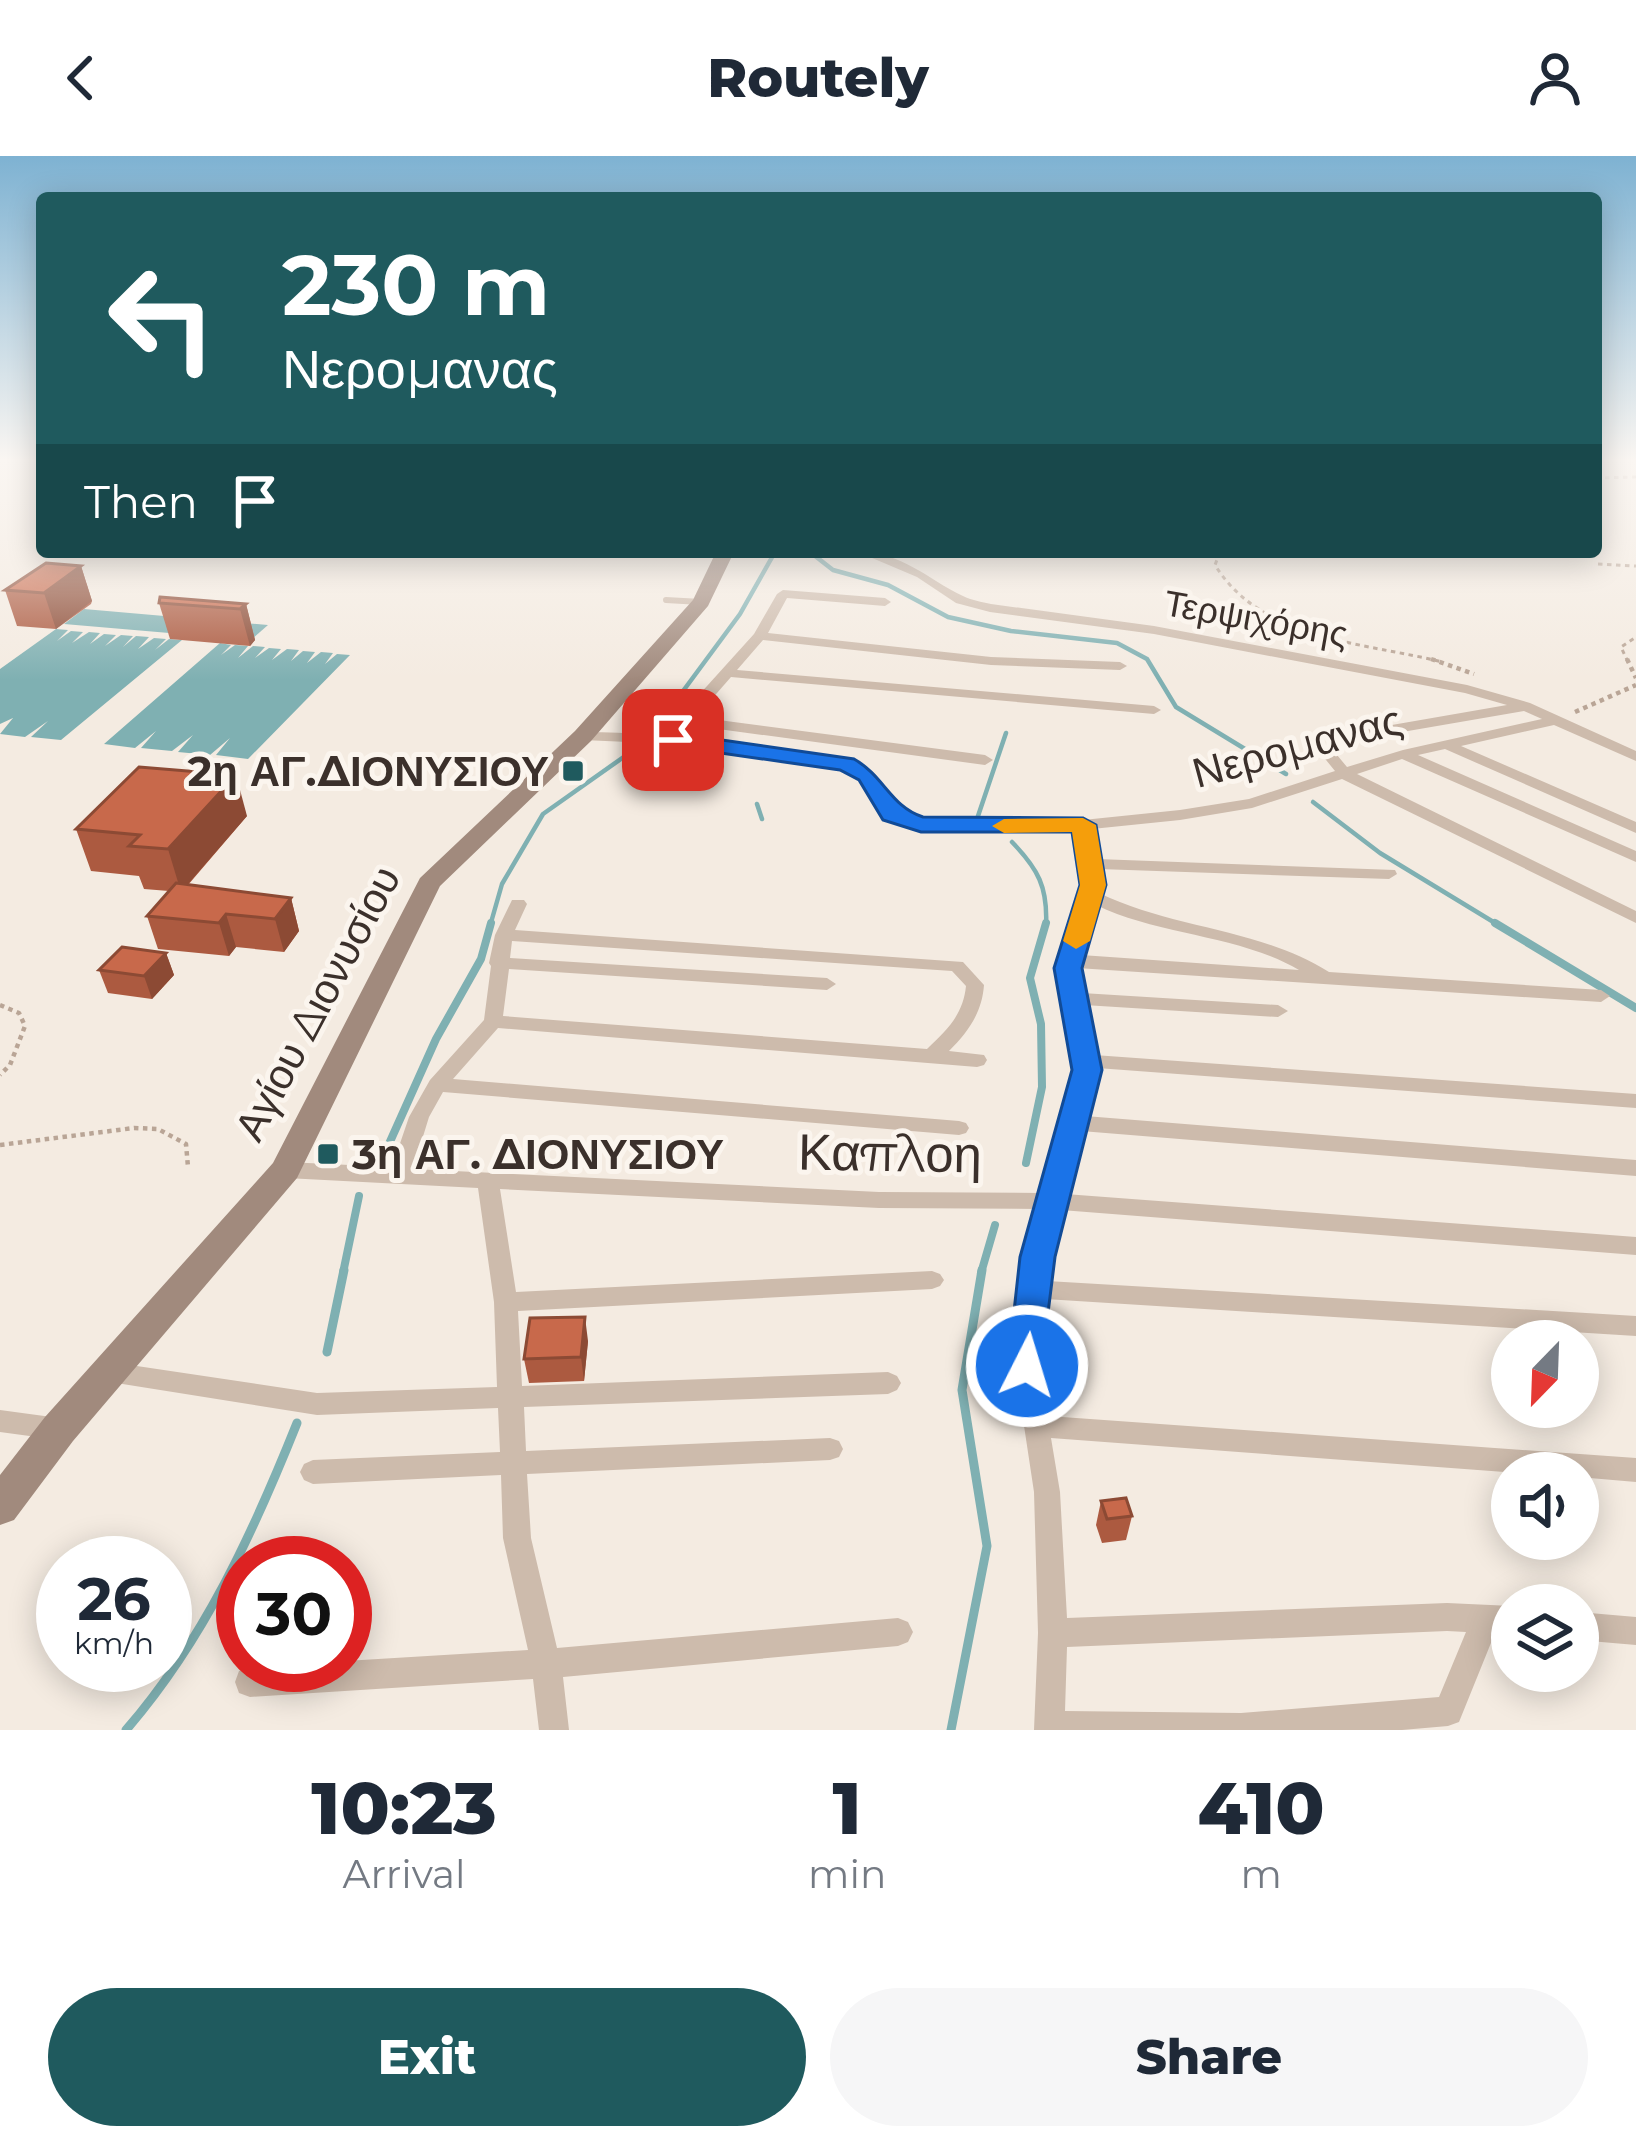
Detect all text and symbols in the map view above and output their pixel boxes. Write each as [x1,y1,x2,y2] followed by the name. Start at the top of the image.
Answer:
[48,45,114,111] icon: back
[707,45,929,111] text: Routely
[1522,45,1588,111] icon: person
[282,234,550,336] text: 230 m
[84,240,240,396] icon: left
[282,336,558,402] text: Νερομανας
[222,468,288,534] icon: arrive
[84,474,198,529] text: Then
[1161,580,1351,656] street label: Τερψιχόρης
[622,689,724,791] pin
[1187,693,1407,799] street label: Νερομανας
[640,707,706,773] icon: arrive
[188,745,549,797] place label: 2η ΑΓ.ΔΙΟΝΥΣΙΟΥ
[560,758,586,784] marker: 2η ΑΓ.ΔΙΟΝΥΣΙΟΥ
[223,857,411,1149] street label: Αγίου Διονυσίου
[797,1120,983,1186] street label: Καπλοη
[351,1128,724,1180] place label: 3η ΑΓ. ΔΙΟΝΥΣΙΟΥ
[315,1141,341,1167] marker: 3η ΑΓ. ΔΙΟΝΥΣΙΟΥ
[964,1303,1090,1429] position arrow
[1491,1320,1599,1428] north arrow
[1491,1320,1599,1692] map controls
[1491,1452,1599,1560] button: sound
[216,1536,372,1692] speed limit sign: 30
[77,1562,151,1635] text: 26
[1491,1584,1599,1692] button: layers
[74,1625,154,1662] text: km/h
[311,1764,497,1852] text: 10:23
[833,1764,862,1852] text: 1
[1198,1764,1325,1852] text: 410
[343,1850,466,1898] text: Arrival
[808,1850,886,1898] text: min
[1240,1850,1282,1898] text: m
[48,1988,806,2126] button: Exit
[830,1988,1588,2126] button: Share

